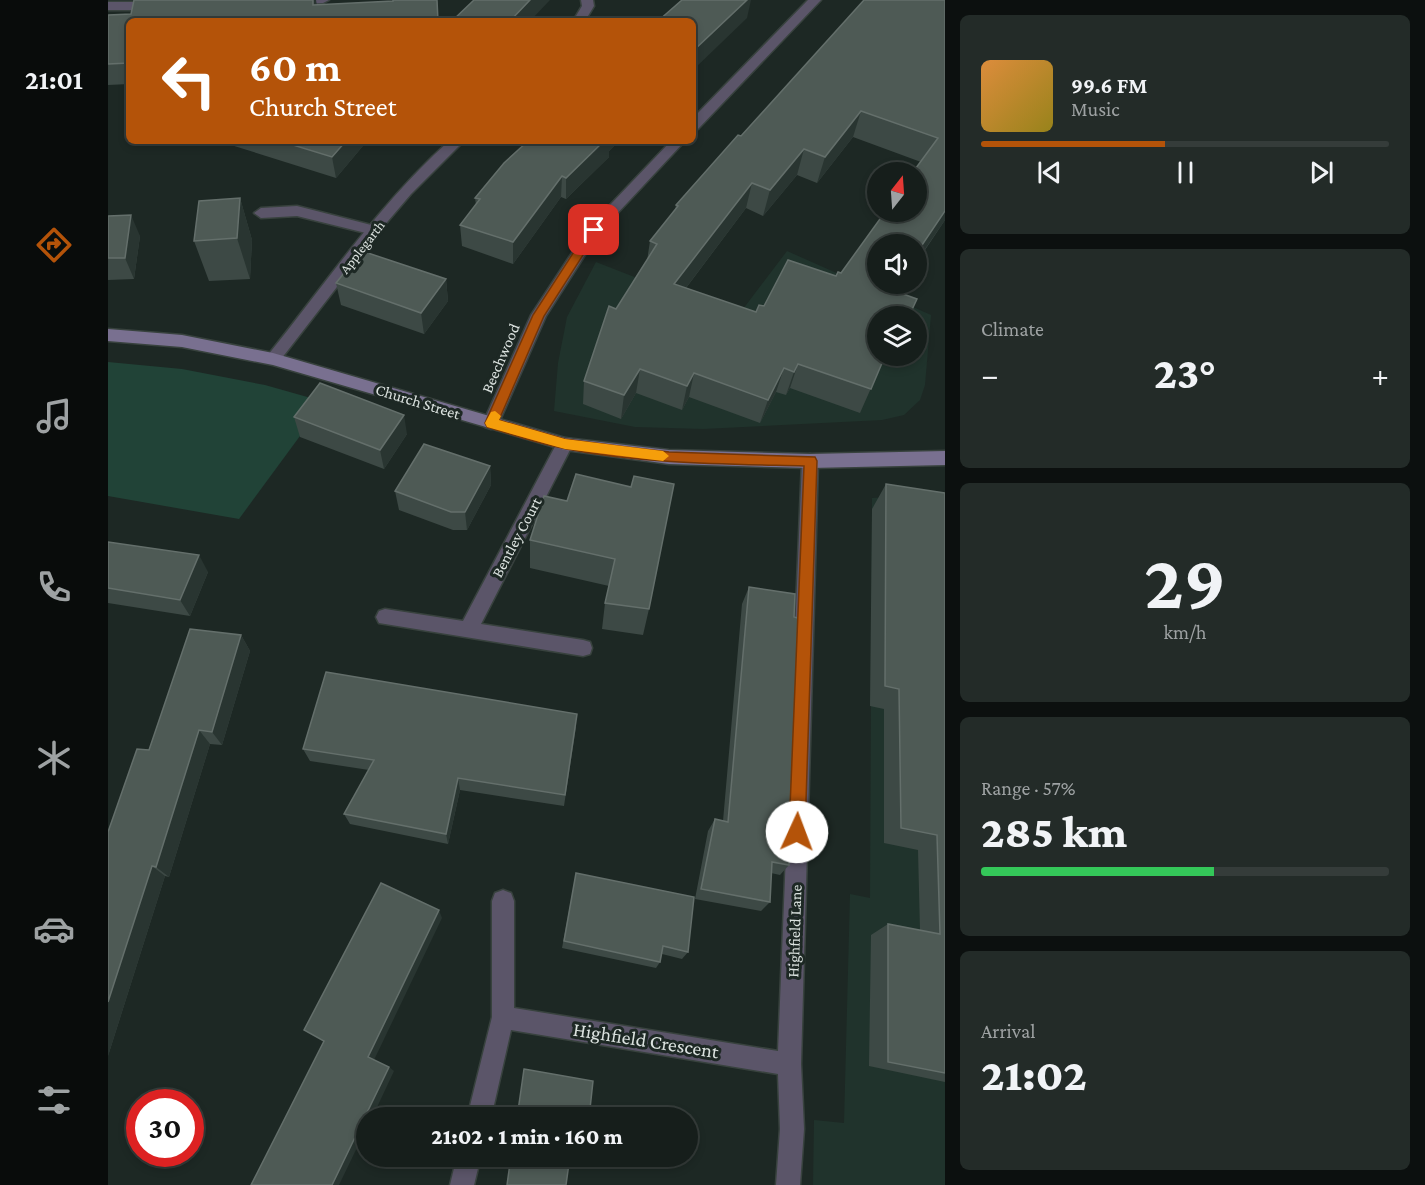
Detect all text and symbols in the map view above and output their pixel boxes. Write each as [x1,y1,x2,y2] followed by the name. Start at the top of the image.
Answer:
[150,42,228,120] icon: left
[249,43,341,90] text: 60 m
[25,65,83,95] text: 21:01
[1071,73,1147,98] text: 99.6 FM
[249,92,397,122] text: Church Street
[1071,98,1120,120] text: Music
[1033,156,1066,189] icon: previous
[1169,156,1202,189] icon: pause
[1305,156,1338,189] icon: next
[867,162,927,222] north arrow
[867,162,927,366] map controls
[568,204,619,255] pin
[577,213,610,246] icon: arrive
[336,217,388,277] street label: Applegarth
[33,224,75,266] icon: directions
[867,234,927,294] button: sound
[867,306,927,366] button: layers
[981,318,1044,340] text: Climate
[478,320,523,396] street label: Beechwood
[1154,348,1216,398] text: 23°
[981,356,998,393] text: −
[1372,356,1389,393] text: +
[374,381,463,423] street label: Church Street
[33,395,75,437] icon: music
[488,494,546,581] street label: Bentley Court
[1144,538,1226,625] text: 29
[33,566,75,608] icon: phone
[1163,621,1207,643] text: km/h
[33,737,75,779] icon: climate
[981,777,1075,799] text: Range · 57%
[765,800,829,864] position arrow
[981,807,1127,857] text: 285 km
[784,884,806,978] street label: Highfield Lane
[33,908,75,950] icon: car
[571,1018,721,1063] street label: Highfield Crescent
[981,1020,1035,1042] text: Arrival
[981,1050,1087,1100] text: 21:02
[33,1079,75,1121] icon: filters
[126,1089,204,1167] speed limit sign: 30
[431,1124,623,1149] text: 21:02 · 1 min · 160 m

